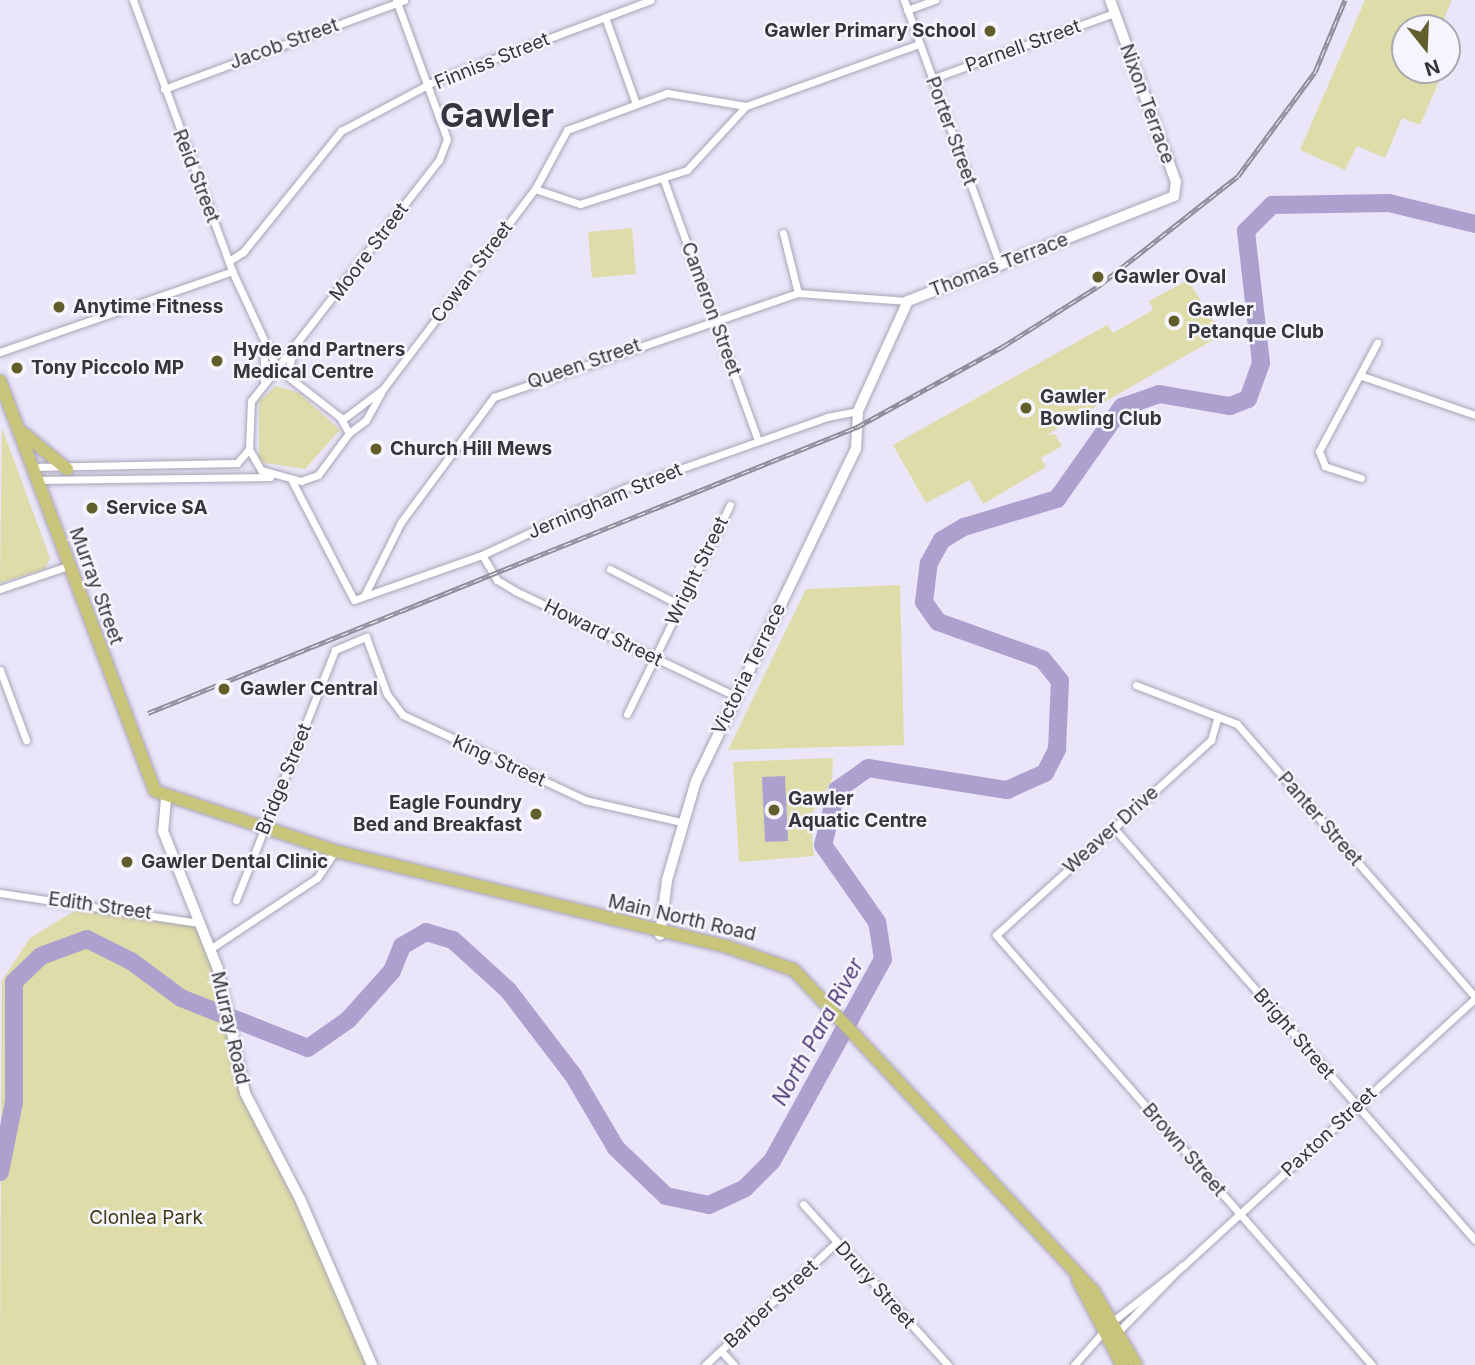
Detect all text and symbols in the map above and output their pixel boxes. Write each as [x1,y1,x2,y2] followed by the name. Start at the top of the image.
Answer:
[226,14,342,74] street label: Jacob Street
[1391,14,1461,84] north arrow
[962,15,1084,77] street label: Parnell Street
[764,20,976,42] place label: Gawler Primary School
[982,23,998,39] marker: Gawler Primary School
[431,28,553,94] street label: Finniss Street
[1115,41,1179,167] street label: Nixon Terrace
[1422,54,1442,81] text: N
[921,73,981,189] street label: Porter Street
[440,96,554,136] district label: Gawler
[168,126,224,226] street label: Reid Street
[325,198,413,306] street label: Moore Street
[426,217,518,327] street label: Cowan Street
[926,228,1072,302] street label: Thomas Terrace
[676,239,746,379] street label: Cameron Street
[1114,266,1226,288] place label: Gawler Oval
[1088,267,1108,287] marker: Gawler Oval
[73,296,223,318] place label: Anytime Fitness
[51,299,67,315] marker: Anytime Fitness
[1188,299,1324,343] place label: Gawler Petanque Club
[1166,313,1182,329] marker: Gawler Petanque Club
[524,334,644,394] street label: Queen Street
[233,339,405,383] place label: Hyde and Partners Medical Centre
[207,351,227,371] marker: Hyde and Partners Medical Centre
[31,357,184,379] place label: Tony Piccolo MP
[9,360,25,376] marker: Tony Piccolo MP
[1040,386,1162,430] place label: Gawler Bowling Club
[1018,400,1034,416] marker: Gawler Bowling Club
[390,438,552,460] place label: Church Hill Mews
[368,441,384,457] marker: Church Hill Mews
[524,458,686,544] street label: Jerningham Street
[106,497,208,519] place label: Service SA
[84,500,100,516] marker: Service SA
[661,513,733,629] street label: Wright Street
[64,524,128,648] street label: Murray Street
[540,595,666,671] street label: Howard Street
[707,600,791,738] street label: Victoria Terrace
[240,678,378,700] place label: Gawler Central
[214,679,234,699] marker: Gawler Central
[251,720,317,838] street label: Bridge Street
[449,730,549,792] street label: King Street
[1273,767,1367,871] street label: Panter Street
[1059,781,1163,879] street label: Weaver Drive
[788,788,927,832] place label: Gawler Aquatic Centre
[353,792,522,836] place label: Eagle Foundry Bed and Breakfast
[766,802,782,818] marker: Gawler Aquatic Centre
[528,806,544,822] marker: Eagle Foundry Bed and Breakfast
[141,851,328,873] place label: Gawler Dental Clinic
[119,854,135,870] marker: Gawler Dental Clinic
[47,887,153,925] street label: Edith Street
[606,890,758,946] street label: Main North Road
[767,954,869,1110] water label: North Para River
[206,969,254,1087] street label: Murray Road
[1248,984,1340,1084] street label: Bright Street
[1277,1082,1381,1182] street label: Paxton Street
[1137,1099,1231,1201] street label: Brown Street
[89,1207,203,1229] park label: Clonlea Park
[830,1237,920,1333] street label: Drury Street
[720,1255,822,1353] street label: Barber Street

